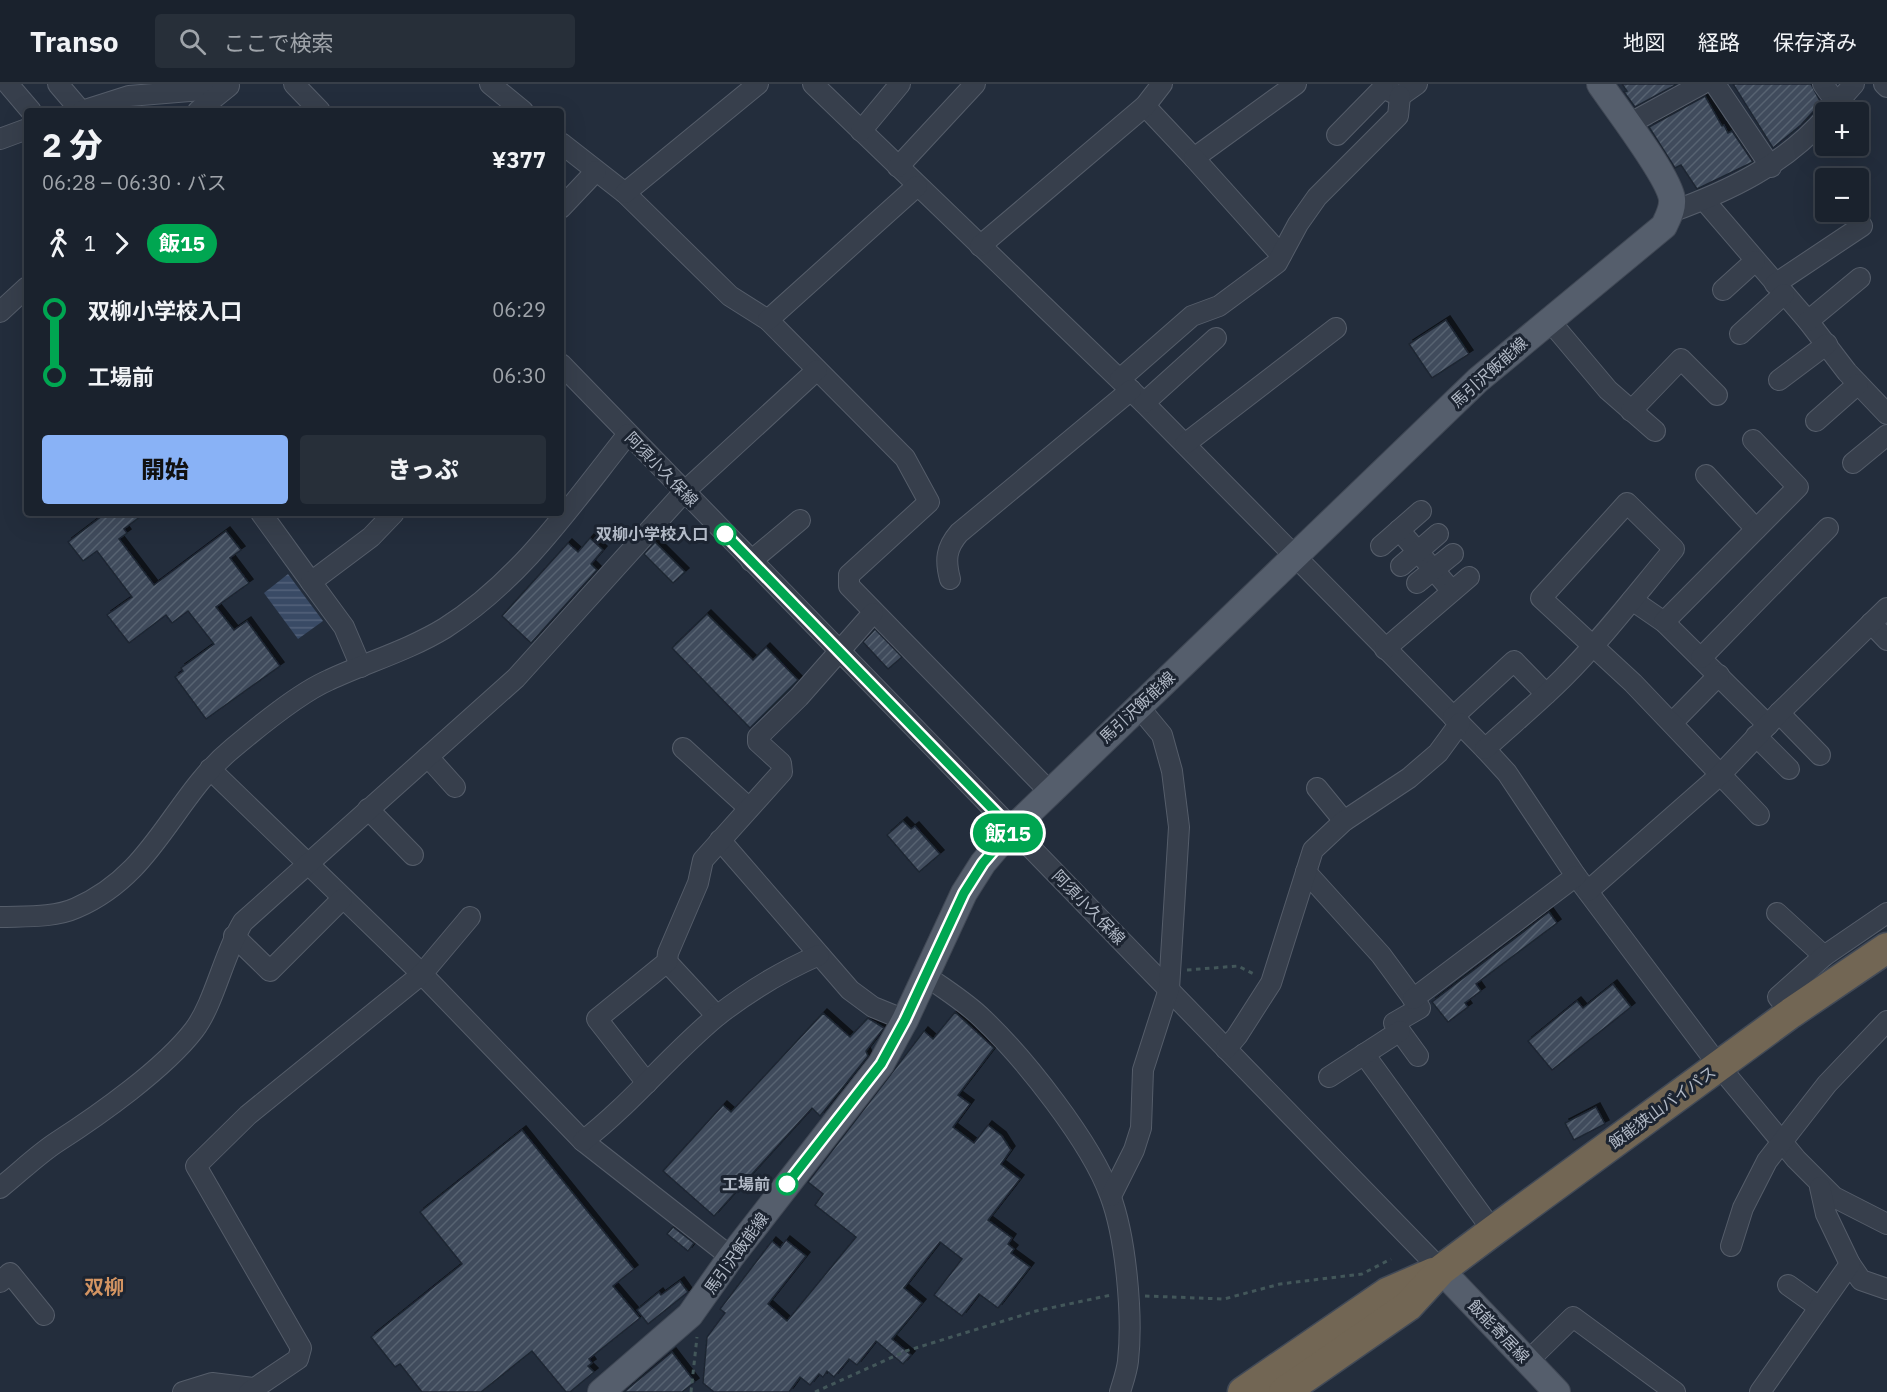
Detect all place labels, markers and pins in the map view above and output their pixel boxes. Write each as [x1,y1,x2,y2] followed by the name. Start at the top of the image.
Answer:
[714,523,736,545] marker: 双柳小学校入口
[596,524,708,544] place label: 双柳小学校入口
[776,1173,798,1195] marker: 工場前
[722,1174,770,1194] place label: 工場前

